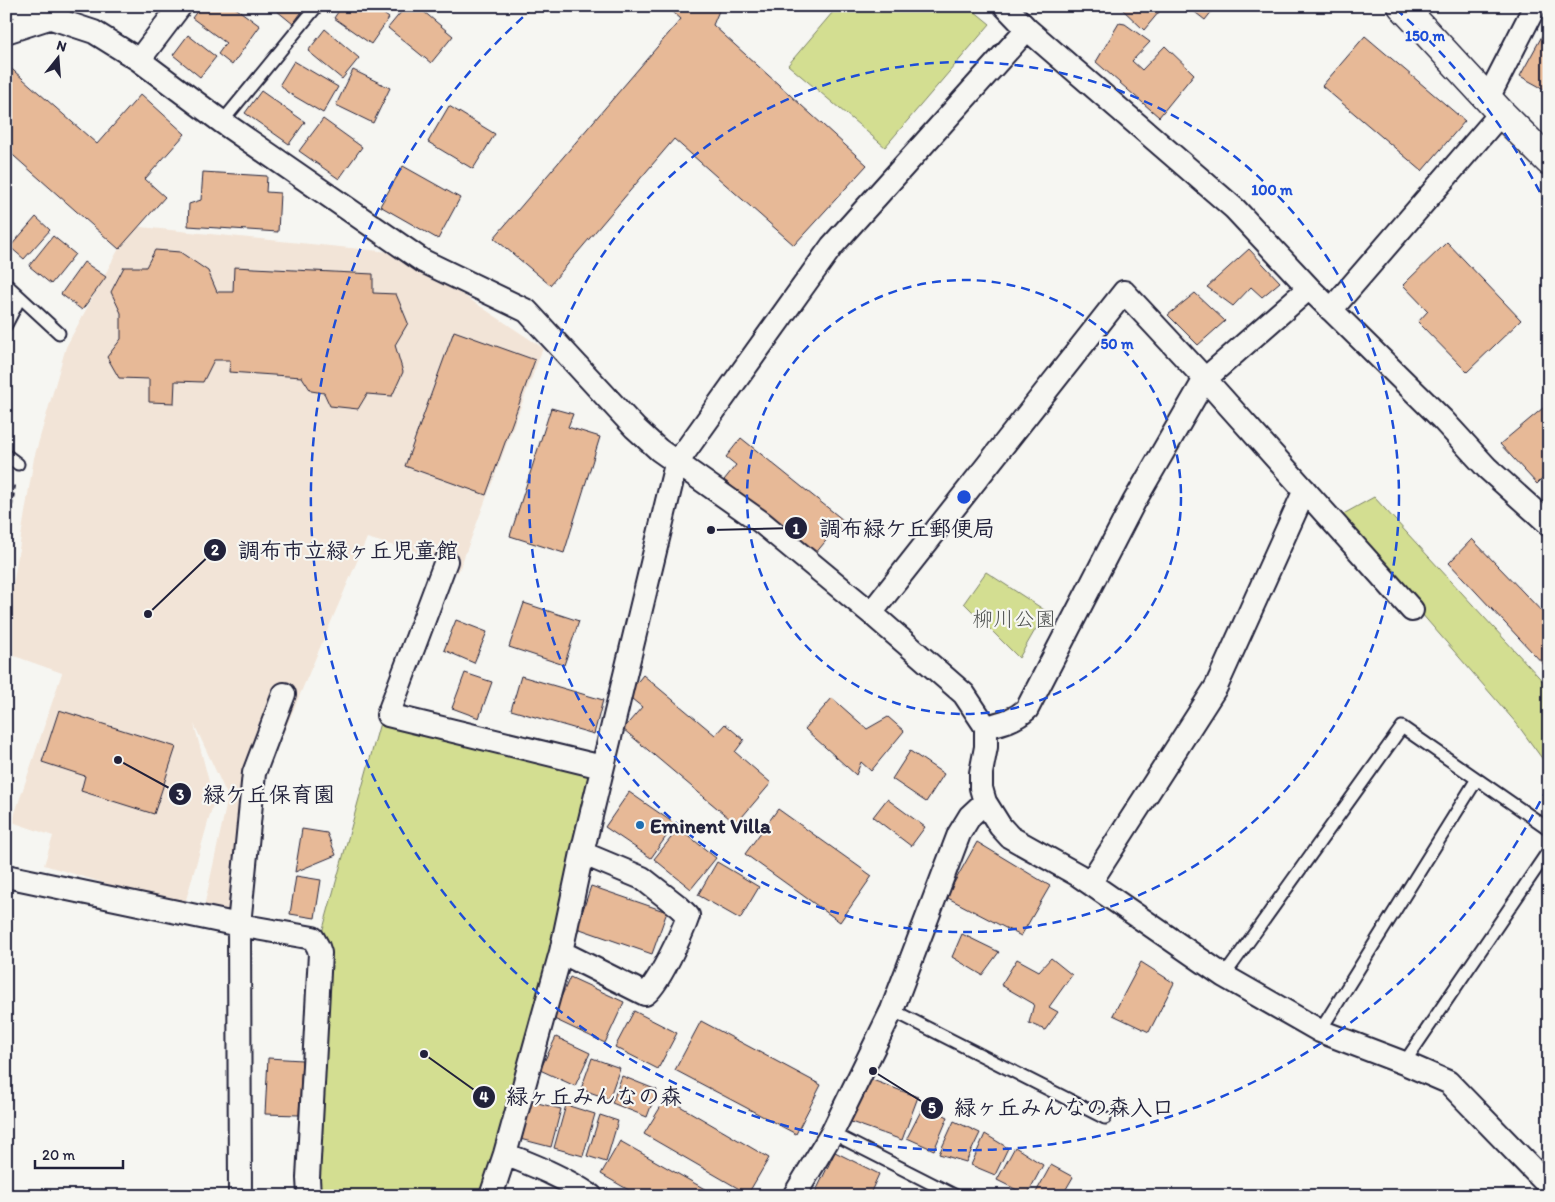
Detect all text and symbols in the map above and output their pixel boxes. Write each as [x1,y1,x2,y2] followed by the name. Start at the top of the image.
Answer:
[1405,27,1445,45] text: 150 m
[32,32,82,82] north arrow
[55,37,69,56] text: N
[1251,181,1293,199] text: 100 m
[1100,335,1134,353] text: 50 m
[955,488,973,506] centre of rings
[784,510,1005,547] callout: 調布緑ケ丘郵便局
[819,515,995,542] text: 調布緑ケ丘郵便局
[793,520,800,538] text: 1
[203,531,468,568] callout: 調布市立緑ヶ丘児童館
[238,537,458,564] text: 調布市立緑ヶ丘児童館
[211,541,219,559] text: 2
[972,606,1056,631] park label: 柳川公園
[168,776,345,813] callout: 緑ケ丘保育園
[203,781,335,808] text: 緑ケ丘保育園
[176,786,184,804] text: 3
[650,813,772,838] place label: Eminent Villa
[634,819,646,831] marker: Eminent Villa
[471,1078,692,1115] callout: 緑ヶ丘みんなの森
[506,1083,682,1110] text: 緑ヶ丘みんなの森
[479,1088,489,1106] text: 4
[919,1089,1184,1126] callout: 緑ヶ丘みんなの森入口
[954,1094,1174,1121] text: 緑ヶ丘みんなの森入口
[928,1099,936,1117] text: 5
[35,1137,122,1169] scale bar
[42,1146,76,1164] text: 20 m

